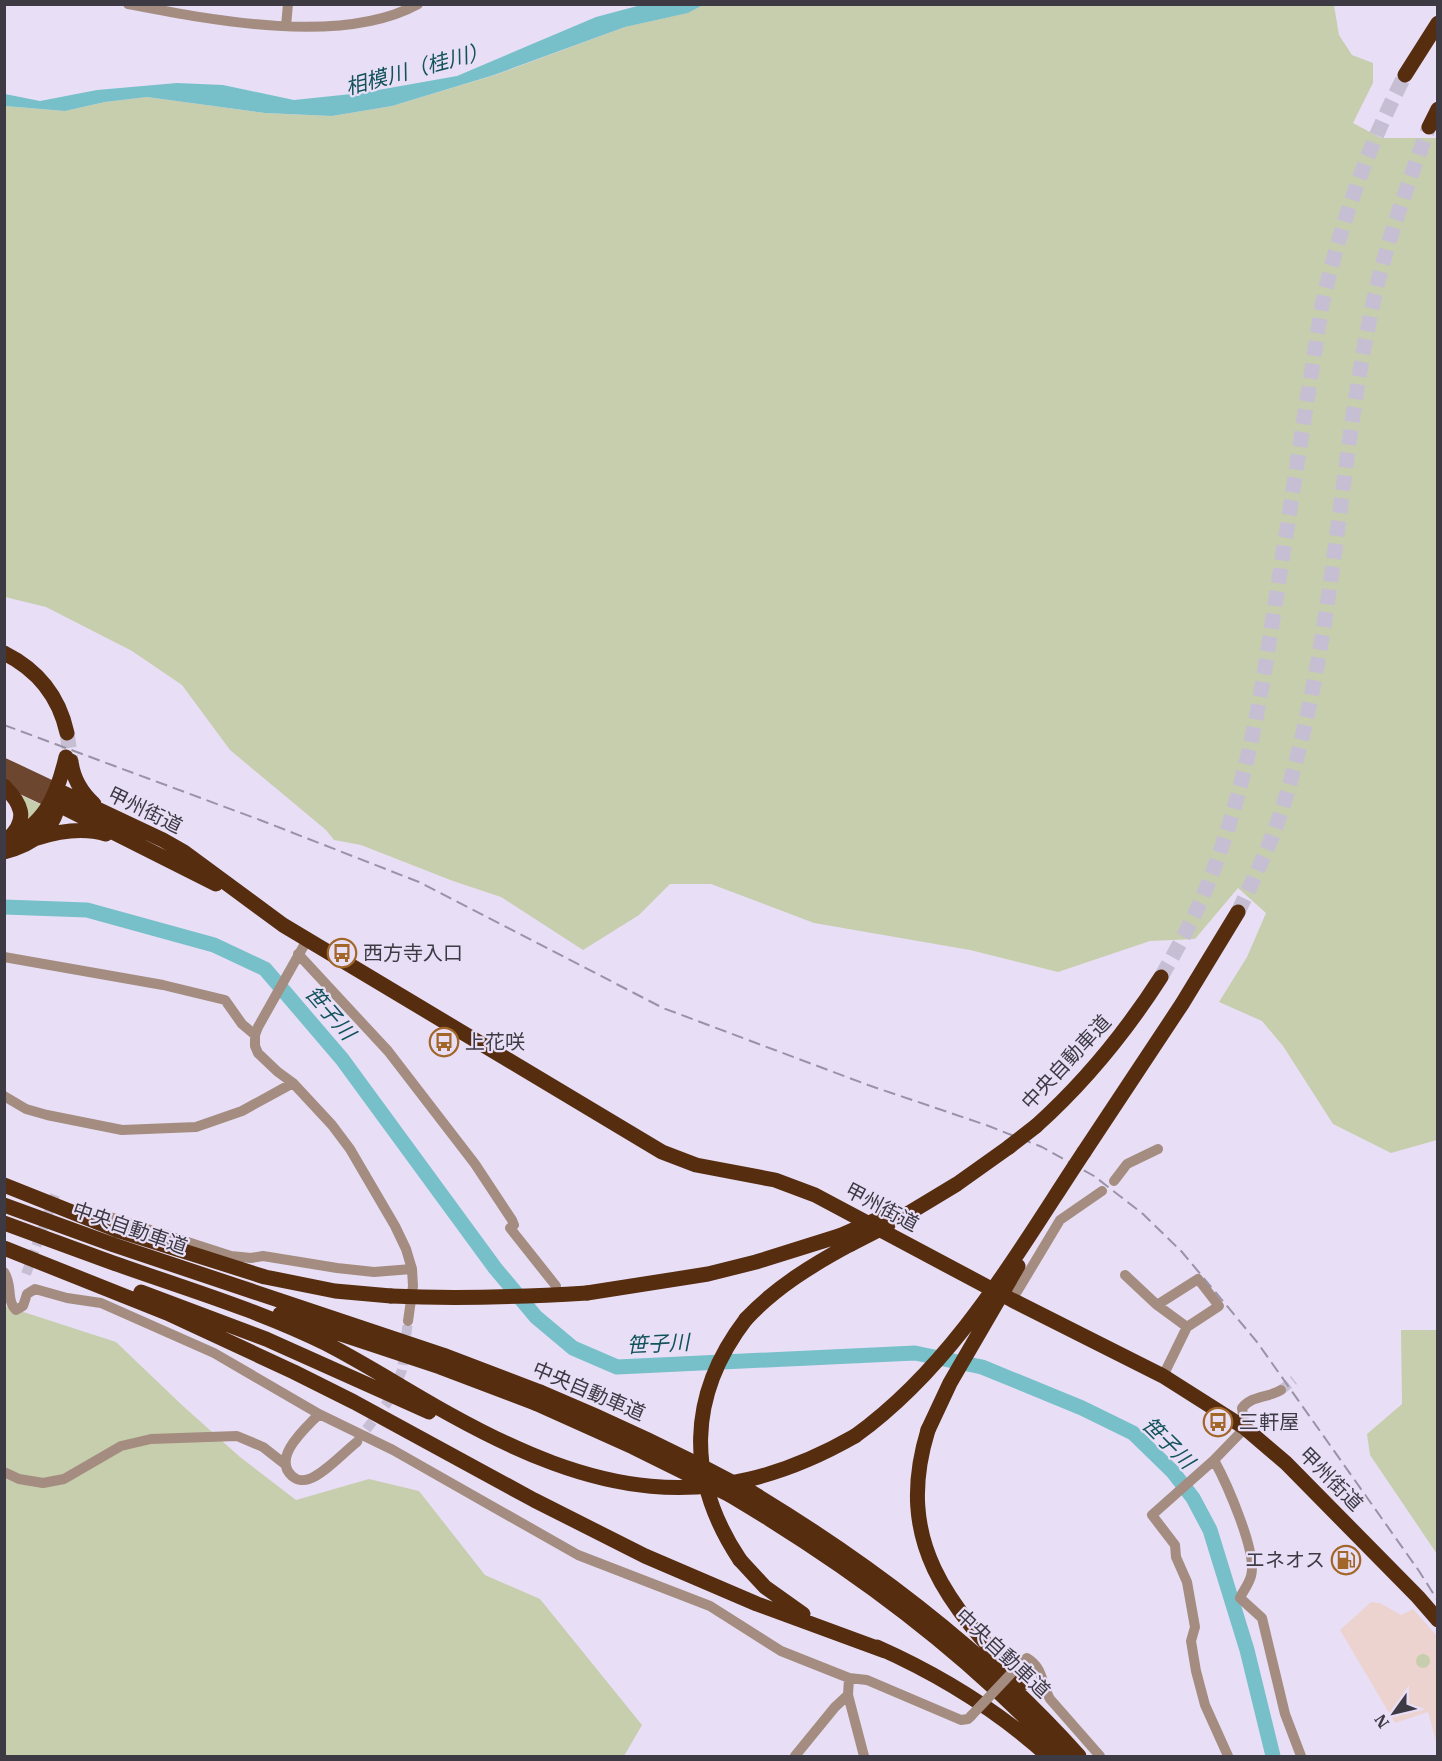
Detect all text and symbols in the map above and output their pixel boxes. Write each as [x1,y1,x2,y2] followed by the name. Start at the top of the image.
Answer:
[342,35,491,101] water label: 相模川（桂川）
[103,780,187,839] street label: 甲州街道
[326,937,358,969] bus stop icon: 西方寺入口
[363,939,463,966] place label: 西方寺入口
[300,979,363,1047] water label: 笹子川
[1015,1009,1116,1115] street label: 中央自動車道
[428,1026,460,1058] bus stop icon: 上花咲
[465,1028,525,1055] place label: 上花咲
[841,1176,924,1237] street label: 甲州街道
[69,1195,191,1260] street label: 中央自動車道
[626,1327,692,1359] water label: 笹子川
[529,1355,650,1426] street label: 中央自動車道
[1202,1406,1234,1438] bus stop icon: 三軒屋
[1239,1408,1299,1435] place label: 三軒屋
[1137,1410,1202,1476] water label: 笹子川
[1294,1441,1369,1516] street label: 甲州街道
[1330,1544,1362,1576] fuel station icon: エネオス
[1245,1546,1325,1573] place label: エネオス
[950,1602,1056,1703] street label: 中央自動車道
[1364,1683,1424,1743] north arrow
[1370,1711,1393,1732] text: N

